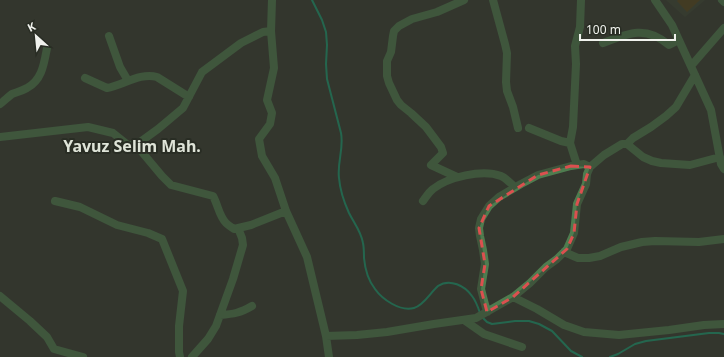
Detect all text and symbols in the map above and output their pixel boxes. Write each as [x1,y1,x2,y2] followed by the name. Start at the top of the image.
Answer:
[16,16,56,56] north arrow
[580,16,675,42] scale bar
[25,18,39,35] text: K
[586,21,621,38] text: 100 m
[63,135,201,157] district label: Yavuz Selim Mah.

